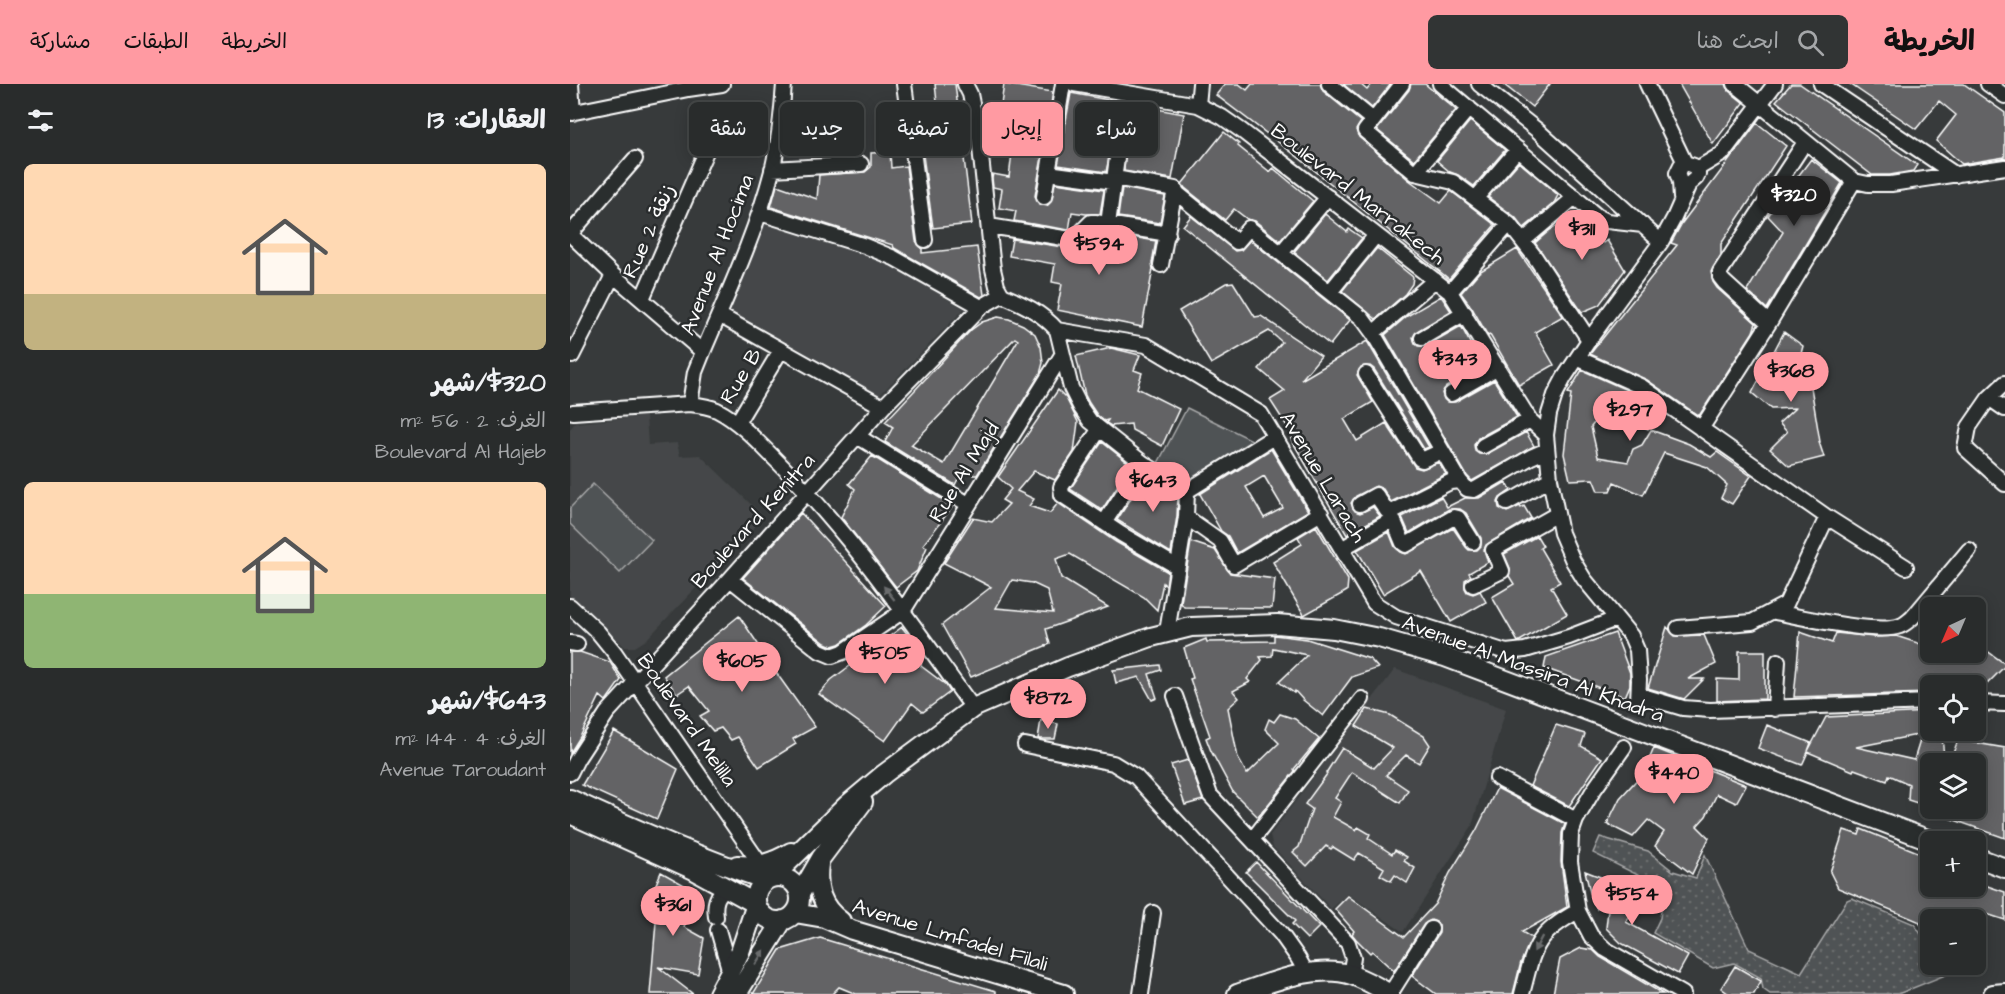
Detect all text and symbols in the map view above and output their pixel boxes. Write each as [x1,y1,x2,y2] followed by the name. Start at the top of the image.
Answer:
[1428,15,1848,69] search box
[1884,22,1975,61] text: الخريطة
[1697,26,1779,57] text: ابحث هنا
[1794,26,1827,59] icon: search
[30,27,91,56] text: مشاركة
[124,27,189,56] text: الطبقات
[222,27,287,56] text: الخريطة
[428,102,546,138] text: العقارات: 13
[689,102,768,156] chip: شقة
[780,102,864,156] chip: جديد
[876,102,970,156] chip: تصفية
[982,102,1063,156] chip: إيجار
[1075,102,1158,156] chip: شراء
[24,104,57,137] icon: filters
[1265,117,1452,272] street label: Boulevard Marrakech
[673,170,761,339] street label: Avenue Al Hocima
[1758,176,1830,227] pin: $320
[615,179,683,283] street label: Rue 2 زنقة
[1771,181,1817,209] text: $320
[231,203,339,311] icon: home
[1546,210,1618,261] pin: $311
[1569,215,1595,243] text: $311
[1063,225,1135,276] pin: $594
[1074,230,1124,258] text: $594
[1419,340,1491,391] pin: $343
[713,343,769,409] street label: Rue B
[1432,345,1478,373] text: $343
[1755,352,1827,403] pin: $368
[1768,357,1814,385] text: $368
[432,365,546,401] text: $320/شهر
[1594,391,1666,442] pin: $297
[1607,396,1653,424] text: $297
[1273,406,1374,548] street label: Avenue Larach
[400,407,546,435] text: الغرف: 2 · 56 m²
[922,416,1006,528] street label: Rue Al Majd
[375,438,546,466] text: Boulevard Al Hajeb
[684,447,822,595] street label: Boulevard Kenitra
[1117,462,1189,513] pin: $643
[1129,467,1177,495] text: $643
[231,521,339,629] icon: home
[882,585,895,601] one-way arrow
[1920,597,1986,663] north arrow
[1920,597,1986,975] map controls
[1398,608,1668,730] street label: Avenue Al Massira Al Khadra
[849,634,921,685] pin: $505
[859,639,911,667] text: $505
[706,642,778,693] pin: $605
[630,647,744,793] street label: Boulevard Melilla
[717,647,767,675] text: $605
[1920,675,1986,741] button: locate
[1012,679,1084,730] pin: $872
[429,683,546,719] text: $643/شهر
[1024,684,1072,712] text: $872
[395,725,546,753] text: الغرف: 4 · 144 m²
[1920,753,1986,819] button: layers
[1638,754,1710,805] pin: $440
[379,756,546,784] text: Avenue Taroudant
[1649,759,1699,787] text: $440
[1920,831,1986,897] button: +
[1596,875,1668,926] pin: $554
[1605,880,1659,908] text: $554
[637,886,709,937] pin: $361
[655,891,691,919] text: $361
[849,892,1051,978] street label: Avenue Lmfadel Filali
[1920,909,1986,975] button: −
[1534,935,1544,953] one-way arrow
[754,949,765,965] one-way arrow

